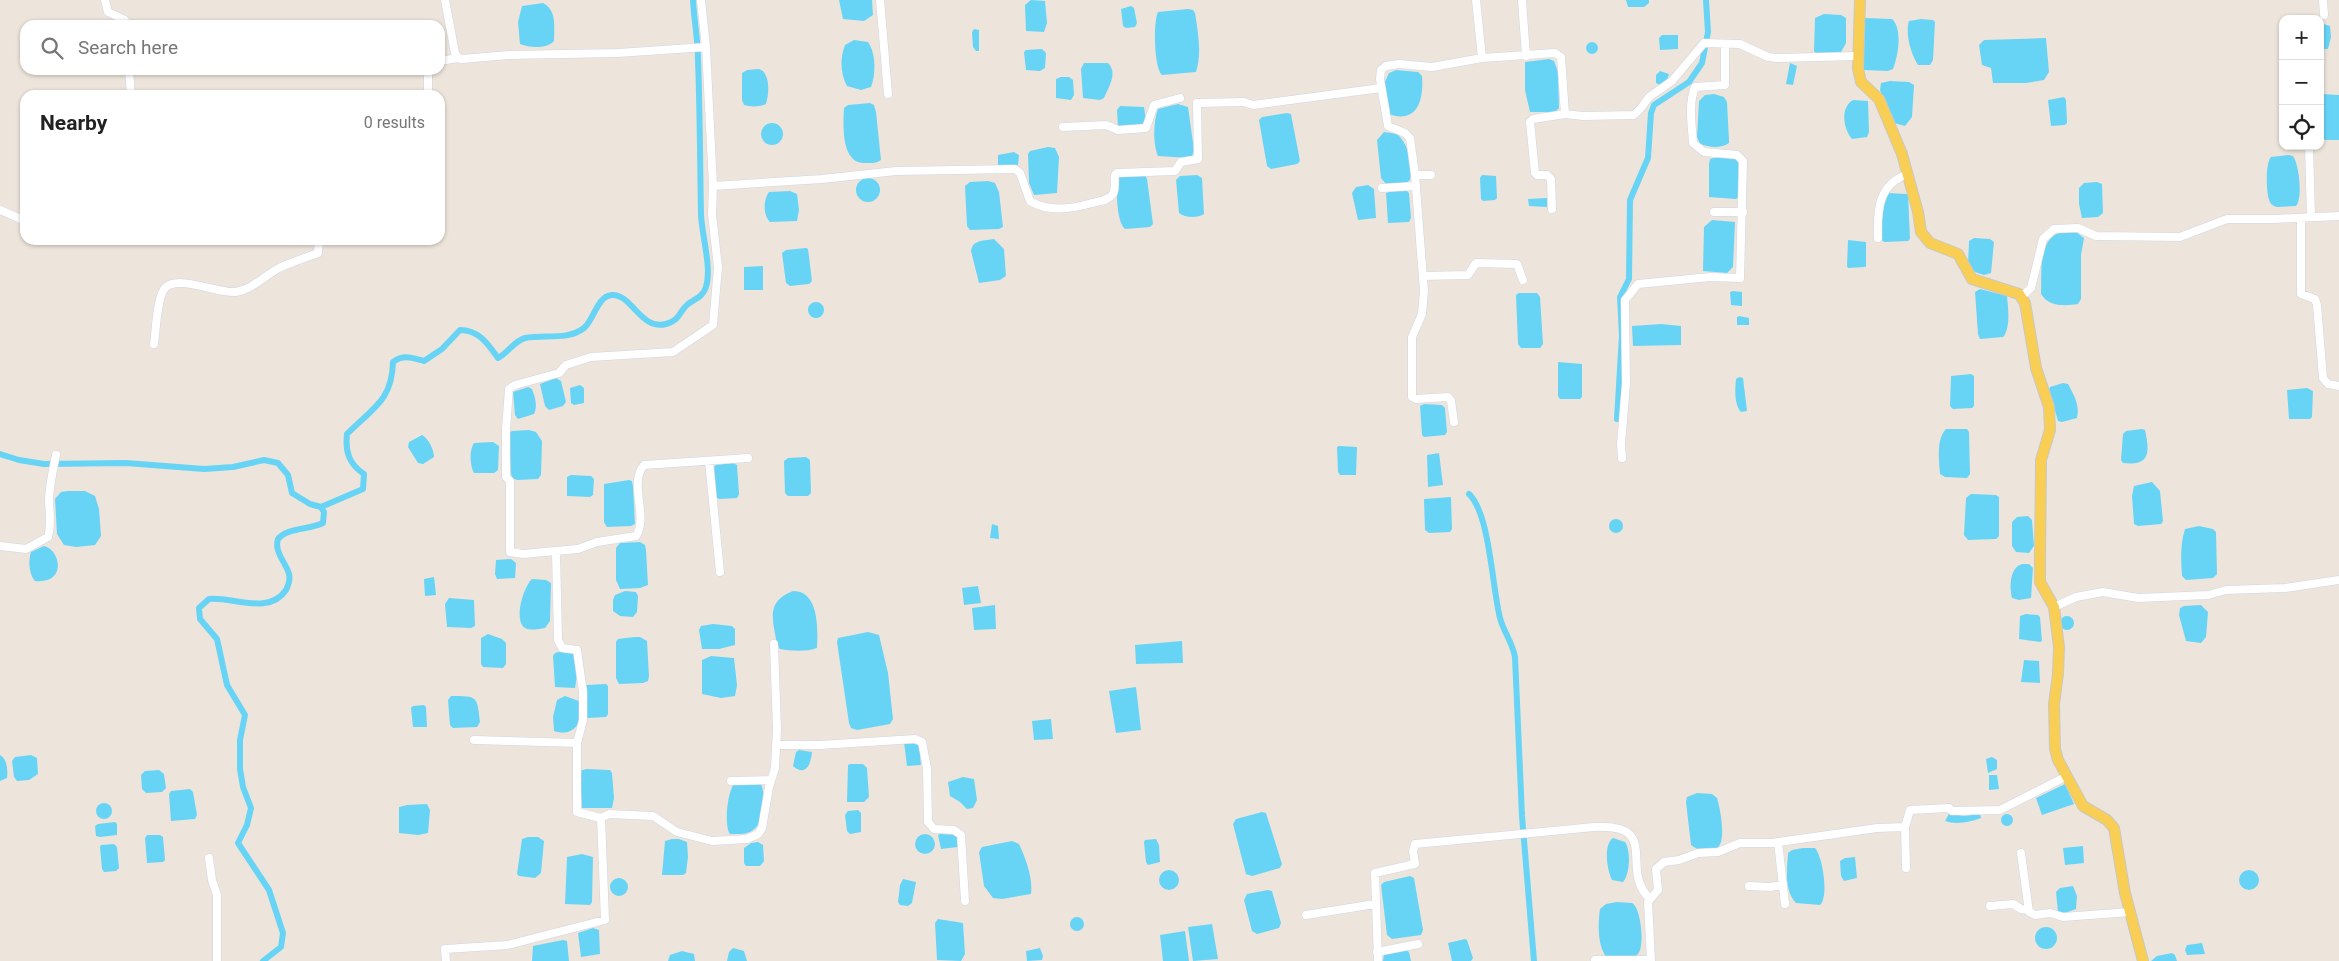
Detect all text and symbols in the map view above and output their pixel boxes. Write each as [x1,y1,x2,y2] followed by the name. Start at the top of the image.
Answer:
[2279,15,2324,150] map controls
[2279,15,2324,60] button: +
[20,20,445,75] search box
[38,34,66,62] icon: search
[78,36,178,59] text: Search here
[2279,60,2324,105] button: −
[2279,105,2324,150] button: locate
[40,111,107,135] text: Nearby
[364,113,425,132] text: 0 results

